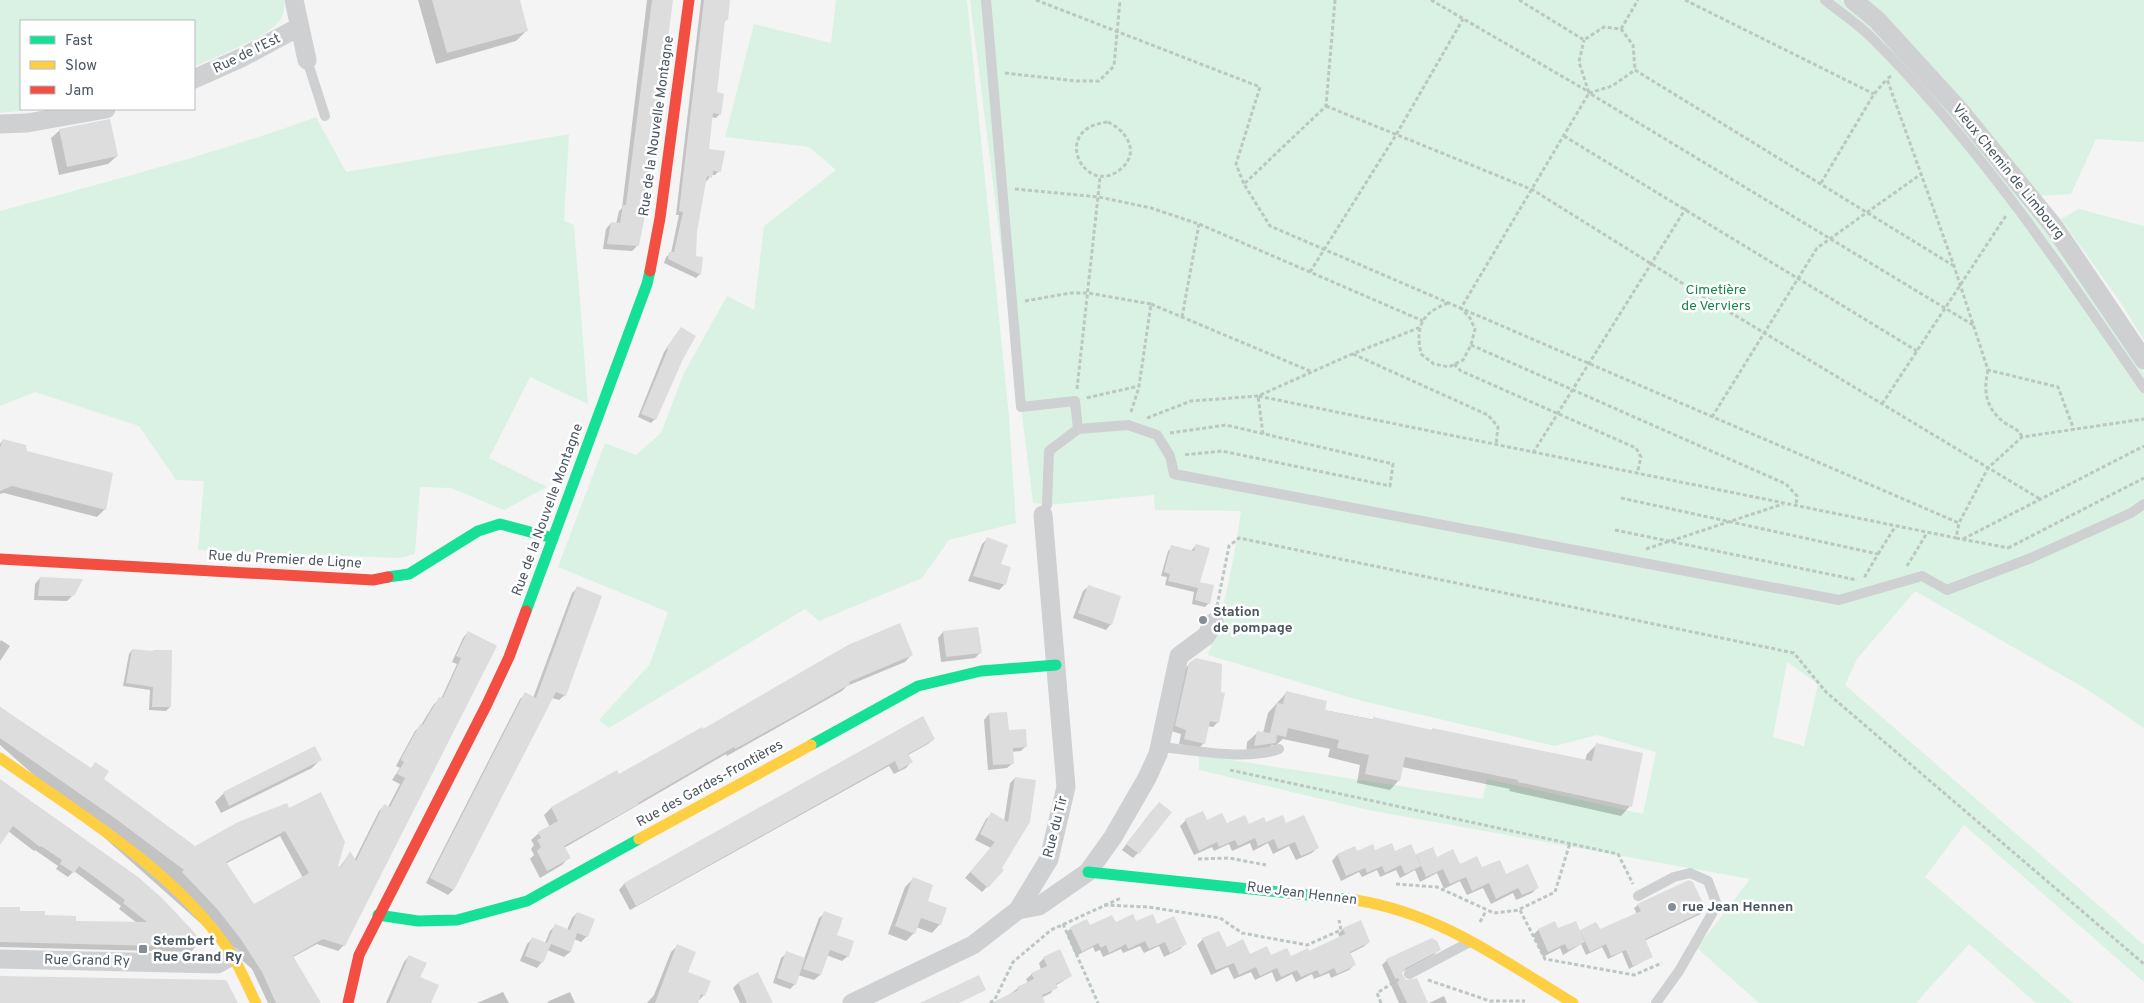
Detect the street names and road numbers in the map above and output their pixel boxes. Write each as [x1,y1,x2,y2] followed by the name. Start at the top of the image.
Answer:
[210,30,284,78] street label: Rue de l'Est
[636,35,678,217] street label: Rue de la Nouvelle Montagne
[1948,101,2068,243] street label: Vieux Chemin de Limbourg
[509,421,587,599] street label: Rue de la Nouvelle Montagne
[208,547,362,573] street label: Rue du Premier de Ligne
[634,737,786,831] street label: Rue des Gardes-Frontières
[1040,794,1072,860] street label: Rue du Tir
[1246,879,1358,909] street label: Rue Jean Hennen
[44,952,130,970] street label: Rue Grand Ry

